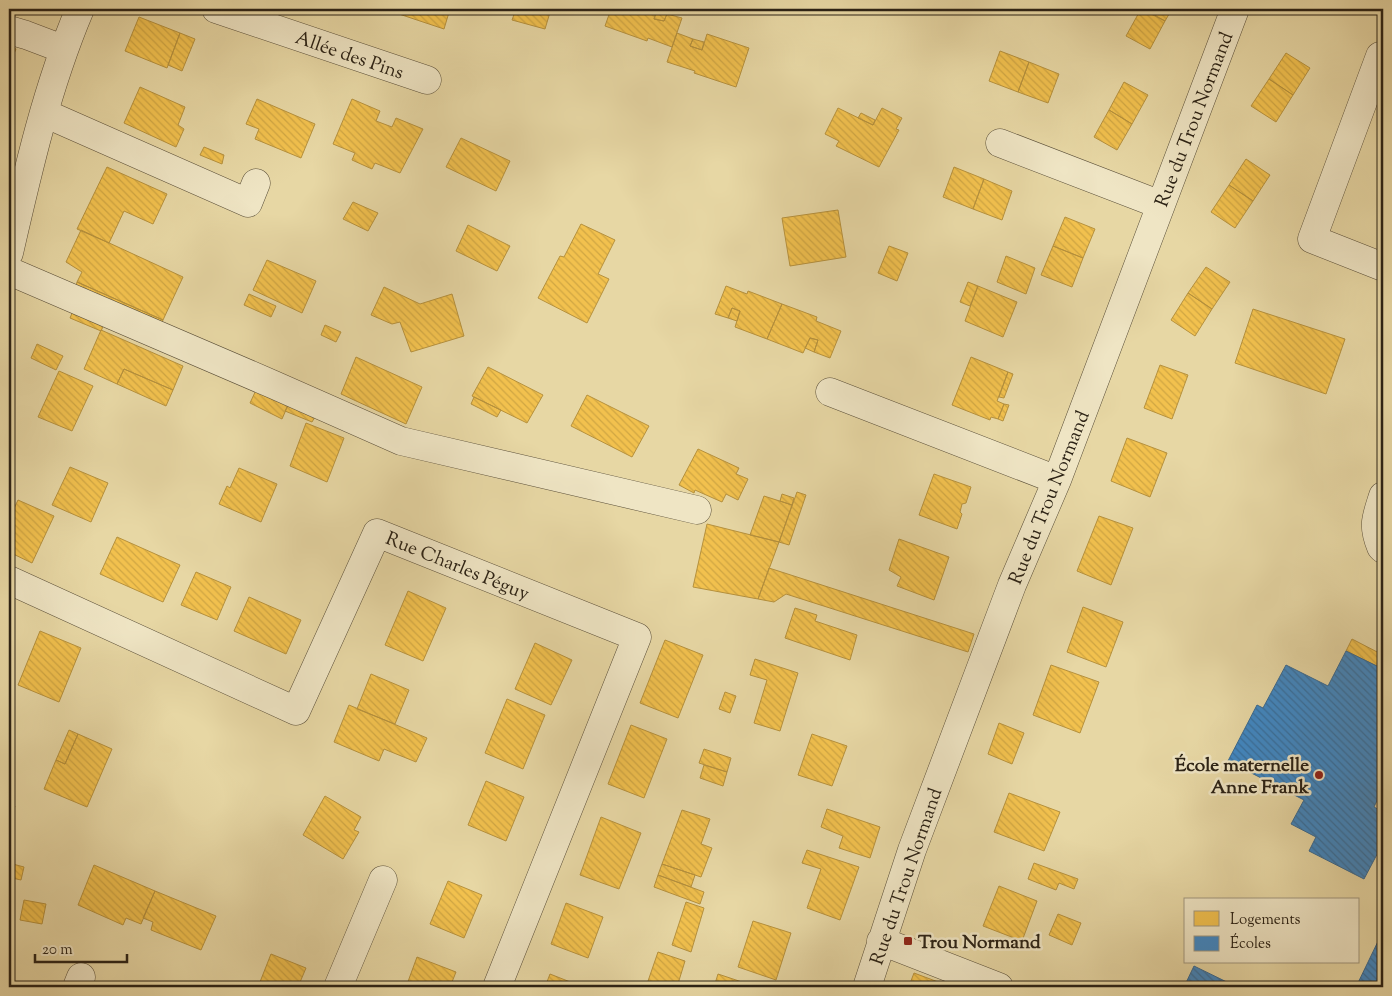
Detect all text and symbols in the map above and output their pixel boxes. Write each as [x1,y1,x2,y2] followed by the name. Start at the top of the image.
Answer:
[291,25,407,88] street label: Allée des Pins
[1150,28,1241,211] street label: Rue du Trou Normand
[1003,407,1098,589] street label: Rue du Trou Normand
[381,526,533,609] street label: Rue Charles Péguy
[1175,753,1310,802] place label: École maternelle Anne Frank
[1313,769,1325,781] marker: École maternelle Anne Frank
[864,785,950,969] street label: Rue du Trou Normand
[1184,898,1360,964] legend
[1230,910,1301,931] text: Logements
[918,930,1041,957] place label: Trou Normand
[35,931,128,963] scale bar
[1230,933,1271,955] text: Écoles
[902,935,914,947] marker: Trou Normand
[42,940,73,961] text: 20 m

